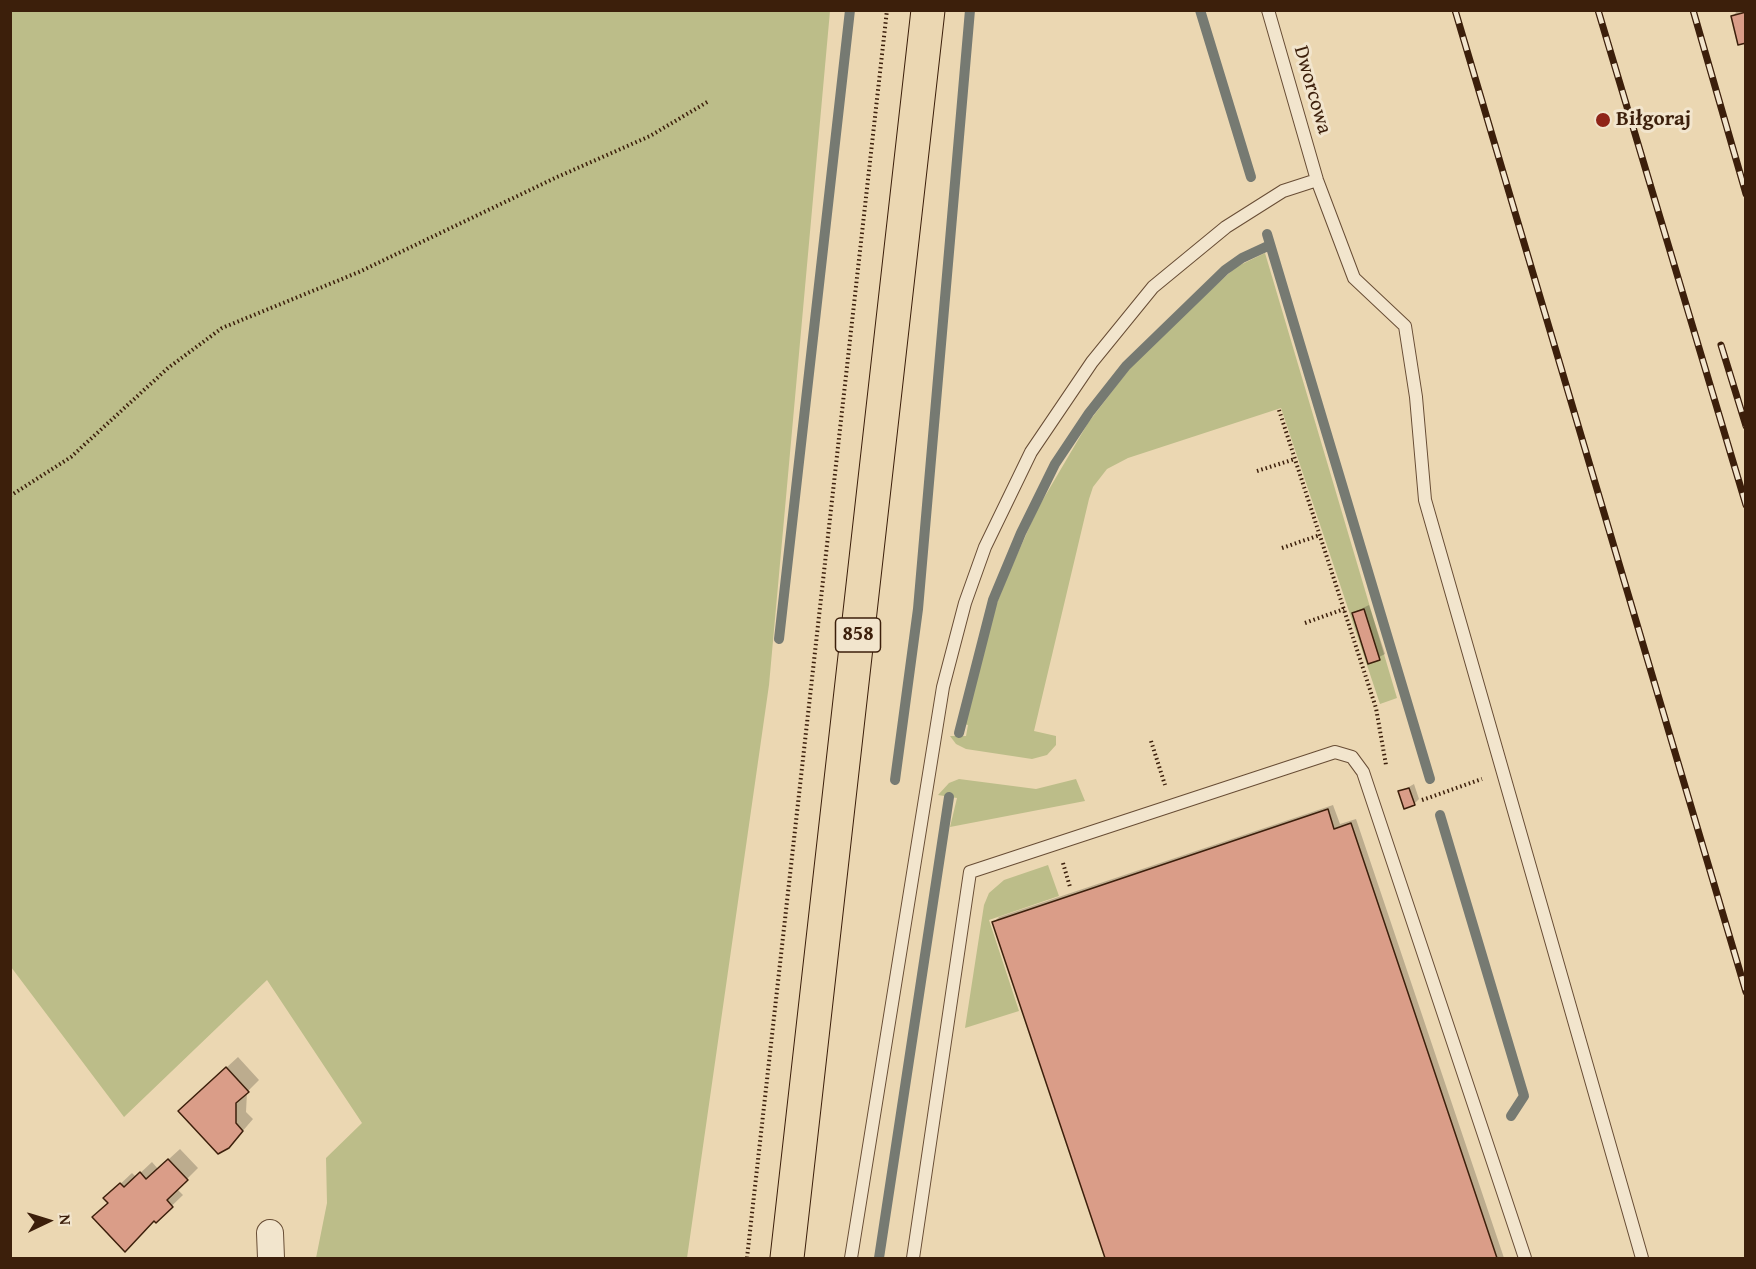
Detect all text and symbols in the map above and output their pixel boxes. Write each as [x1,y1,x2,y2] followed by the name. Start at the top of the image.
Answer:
[1287,43,1337,137] street label: Dworcowa
[1616,107,1691,133] place label: Biłgoraj
[1594,111,1612,129] marker: Biłgoraj
[836,618,880,652] road number: 858
[18,1191,78,1251] north arrow
[54,1214,78,1226] text: N

